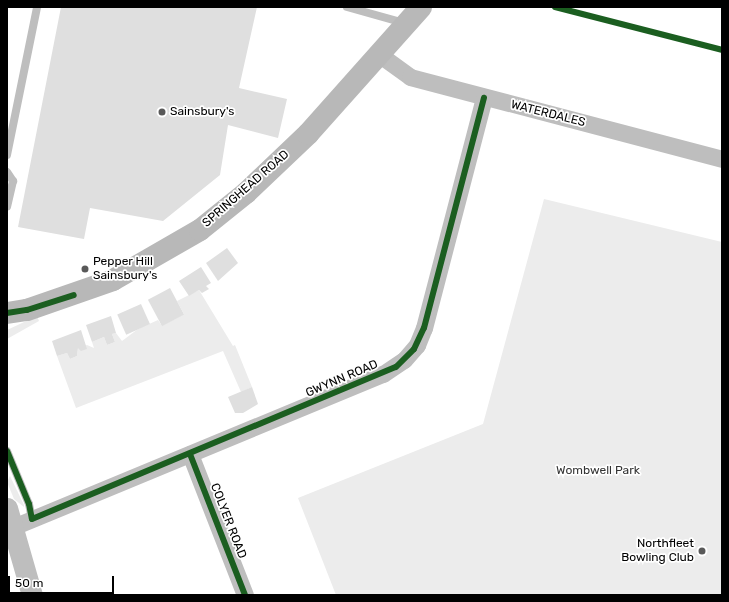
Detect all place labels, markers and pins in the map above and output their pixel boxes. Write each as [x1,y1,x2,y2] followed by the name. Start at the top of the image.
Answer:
[170,105,234,119] place label: Sainsbury's
[157,107,167,117] marker: Sainsbury's
[93,255,157,283] place label: Pepper Hill Sainsbury's
[80,264,90,274] marker: Pepper Hill Sainsbury's
[621,537,694,565] place label: Northfleet Bowling Club
[697,546,707,556] marker: Northfleet Bowling Club

